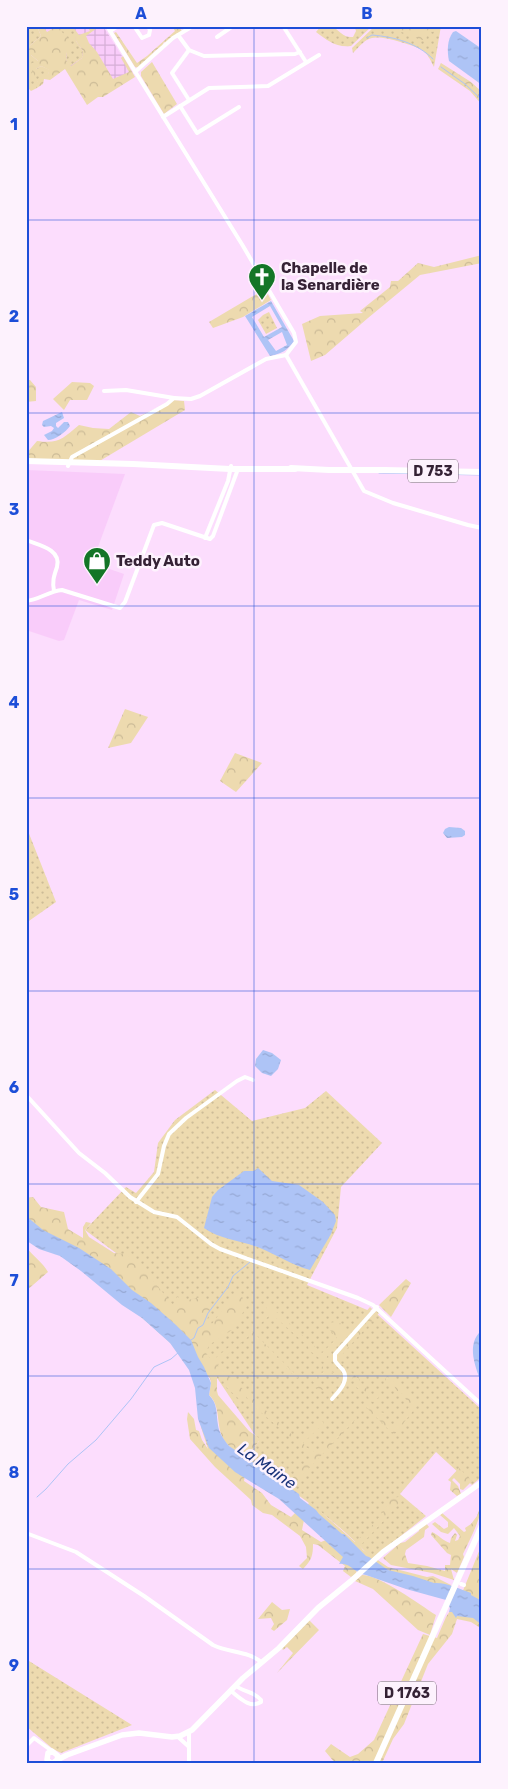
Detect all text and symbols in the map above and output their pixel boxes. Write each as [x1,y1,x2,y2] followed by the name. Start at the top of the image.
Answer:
[135,4,147,23] text: A
[361,4,373,23] text: B
[10,115,18,134] text: 1
[281,259,380,294] place label: Chapelle de la Senardière
[247,262,277,301] church icon: Chapelle de la Senardière
[9,307,19,326] text: 2
[408,460,458,482] road number: D 753
[9,500,19,519] text: 3
[82,546,112,585] shop icon: Teddy Auto
[116,552,200,570] place label: Teddy Auto
[9,693,20,712] text: 4
[9,885,19,904] text: 5
[9,1078,19,1097] text: 6
[9,1271,19,1290] text: 7
[234,1439,300,1493] water label: La Maine
[9,1463,20,1482] text: 8
[9,1656,19,1675] text: 9
[378,1682,436,1705] road number: D 1763

